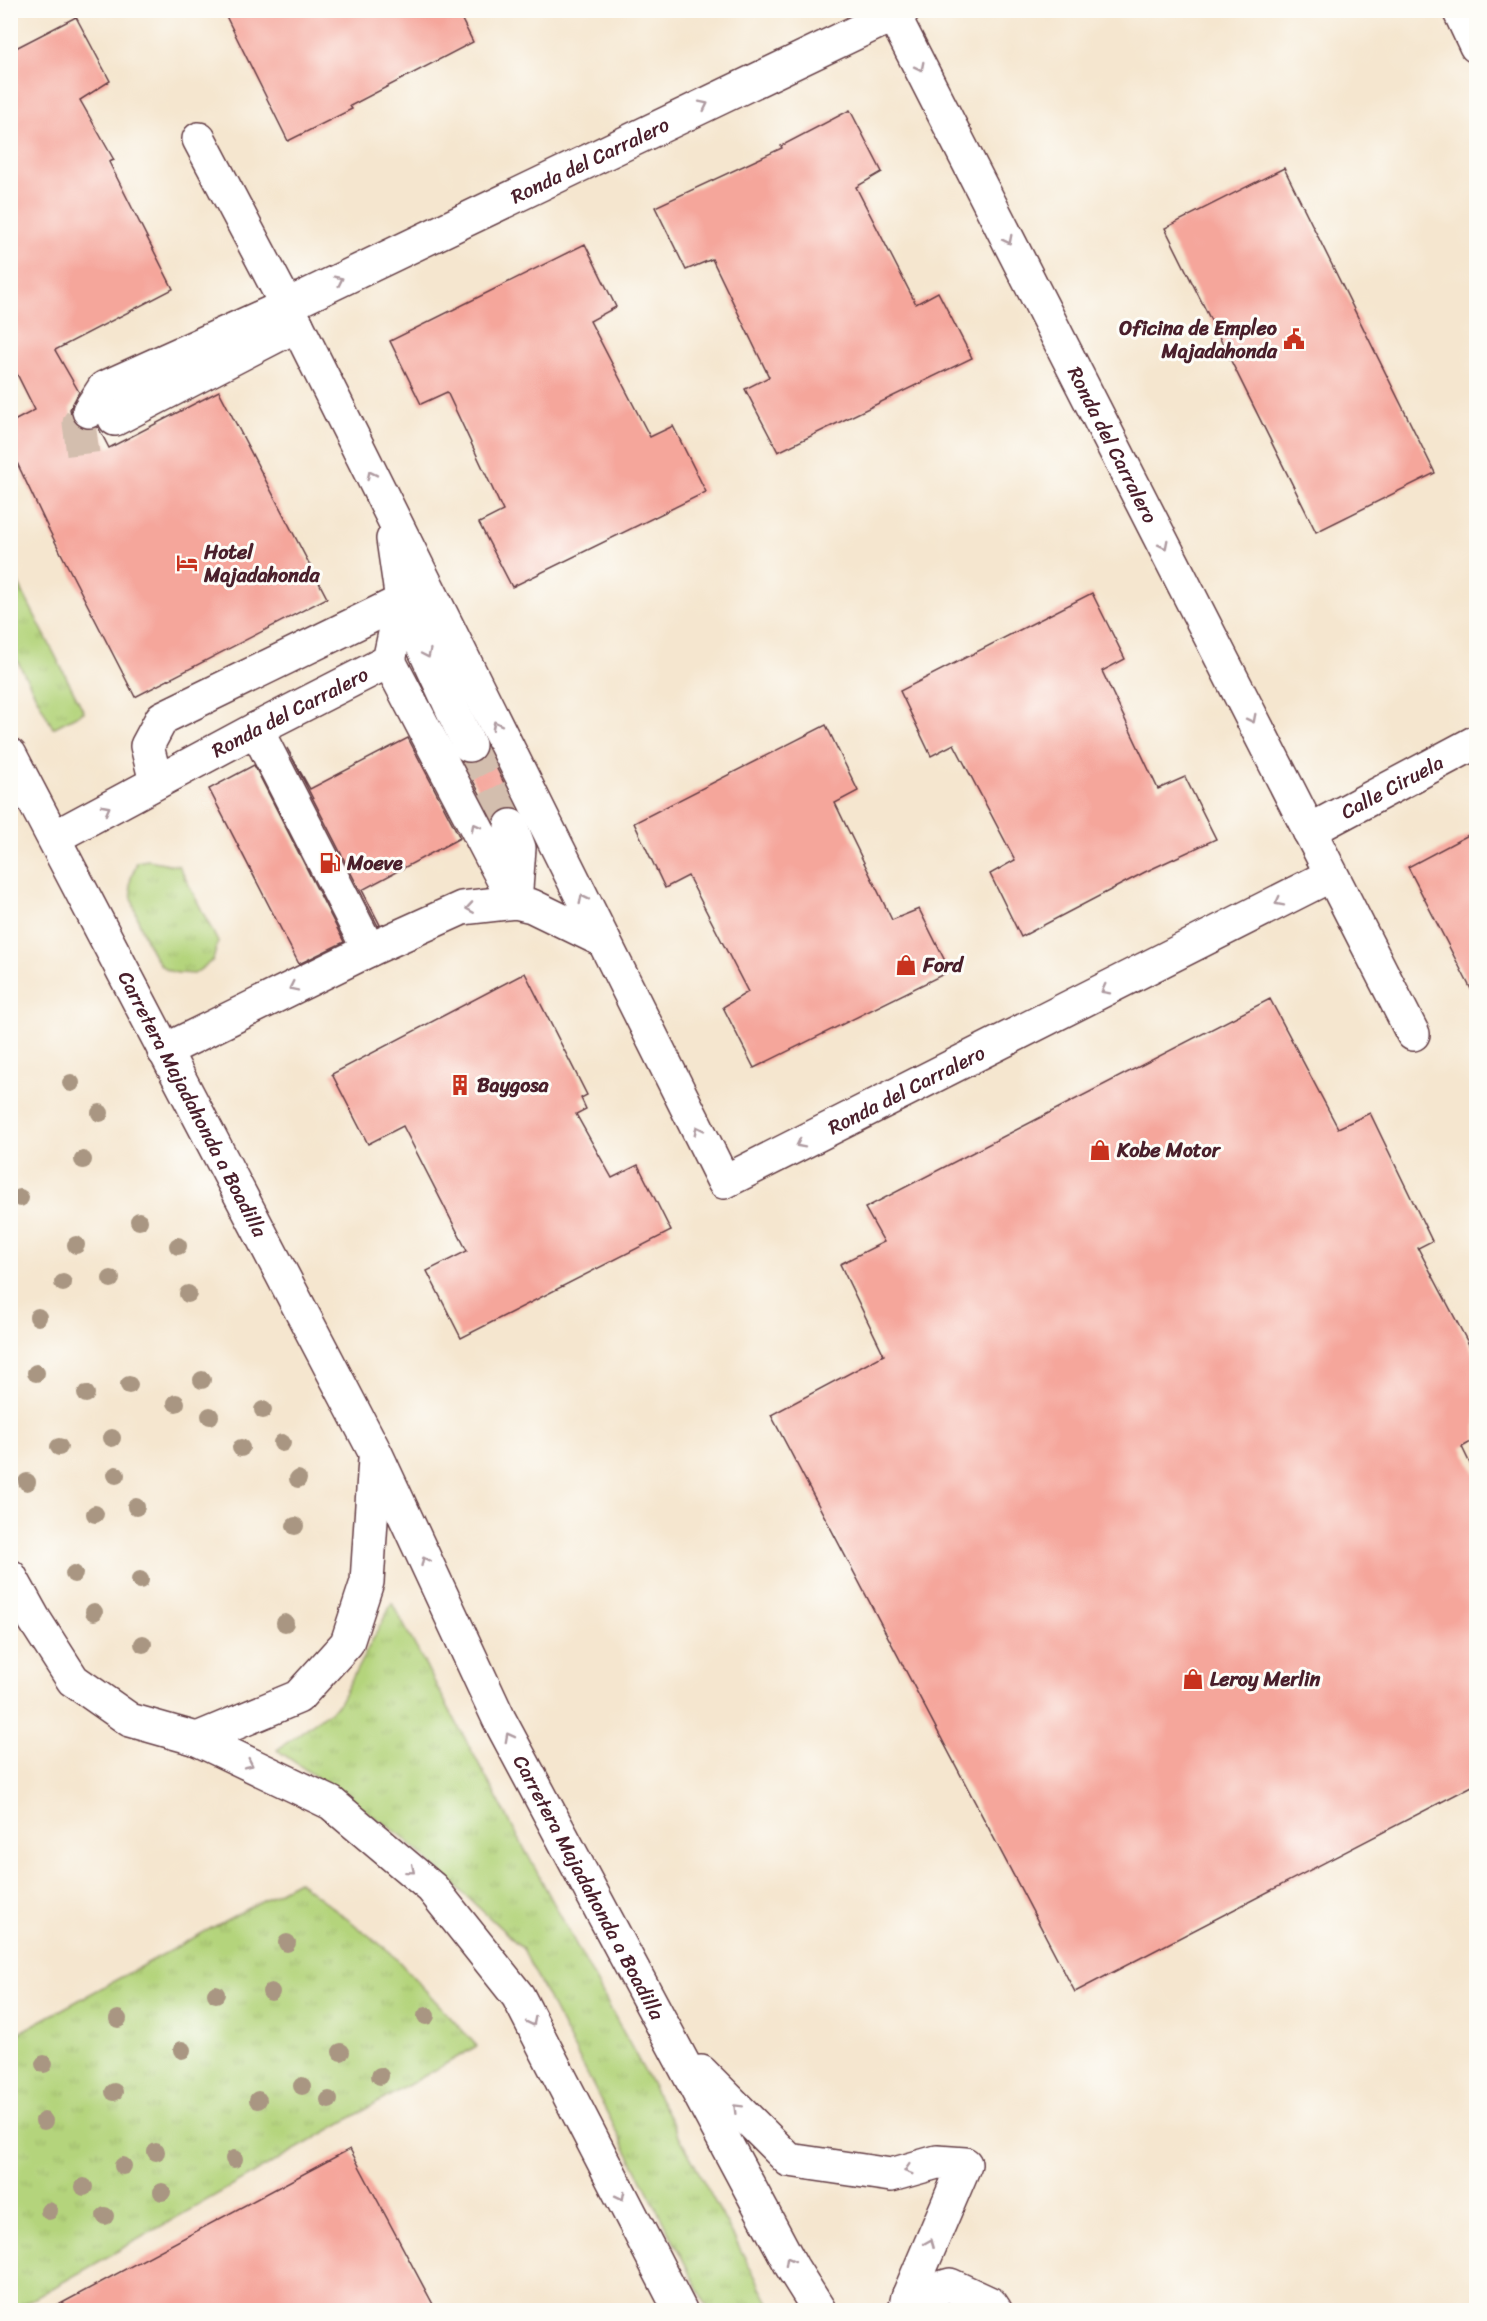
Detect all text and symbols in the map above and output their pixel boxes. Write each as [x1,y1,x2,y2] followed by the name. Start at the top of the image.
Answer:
[912,60,924,71] one-way arrow
[698,101,709,113] one-way arrow
[505,108,675,214] street label: Ronda del Carralero
[1001,234,1012,245] one-way arrow
[332,276,343,288] one-way arrow
[1119,311,1278,369] place label: Oficina de Empleo Majadahonda
[1282,327,1306,351] public building icon: Oficina de Empleo Majadahonda
[1057,360,1167,530] street label: Ronda del Carralero
[367,471,378,481] one-way arrow
[203,535,320,593] place label: Hotel Majadahonda
[1156,539,1168,550] one-way arrow
[175,551,199,575] hotel icon: Hotel Majadahonda
[420,648,432,659] one-way arrow
[205,657,375,768] street label: Ronda del Carralero
[1245,712,1256,723] one-way arrow
[491,720,503,731] one-way arrow
[1334,745,1450,829] street label: Calle Ciruela
[100,805,110,816] one-way arrow
[471,822,483,833] one-way arrow
[346,846,403,881] place label: Moeve
[318,851,342,875] fuel station icon: Moeve
[579,894,591,905] one-way arrow
[1275,894,1286,906] one-way arrow
[466,901,475,913] one-way arrow
[922,948,964,983] place label: Ford
[894,953,918,977] shop icon: Ford
[108,965,277,1245] street label: Carretera Majadahonda a Boadilla
[288,980,299,991] one-way arrow
[1101,982,1112,994] one-way arrow
[822,1036,991,1145] street label: Ronda del Carralero
[477,1068,549,1103] place label: Baygosa
[448,1073,472,1097] building icon: Baygosa
[694,1126,705,1136] one-way arrow
[1116,1133,1222,1168] place label: Kobe Motor
[796,1137,806,1148] one-way arrow
[1088,1138,1112,1162] shop icon: Kobe Motor
[421,1556,433,1567] one-way arrow
[1210,1662,1321,1697] place label: Leroy Merlin
[1181,1667,1205,1691] shop icon: Leroy Merlin
[505,1732,516,1743] one-way arrow
[503,1748,674,2027] street label: Carretera Majadahonda a Boadilla
[243,1757,254,1769] one-way arrow
[404,1863,415,1874] one-way arrow
[525,2016,536,2027] one-way arrow
[733,2105,744,2115] one-way arrow
[903,2163,914,2175] one-way arrow
[614,2189,625,2200] one-way arrow
[923,2238,935,2249] one-way arrow
[785,2256,796,2267] one-way arrow

